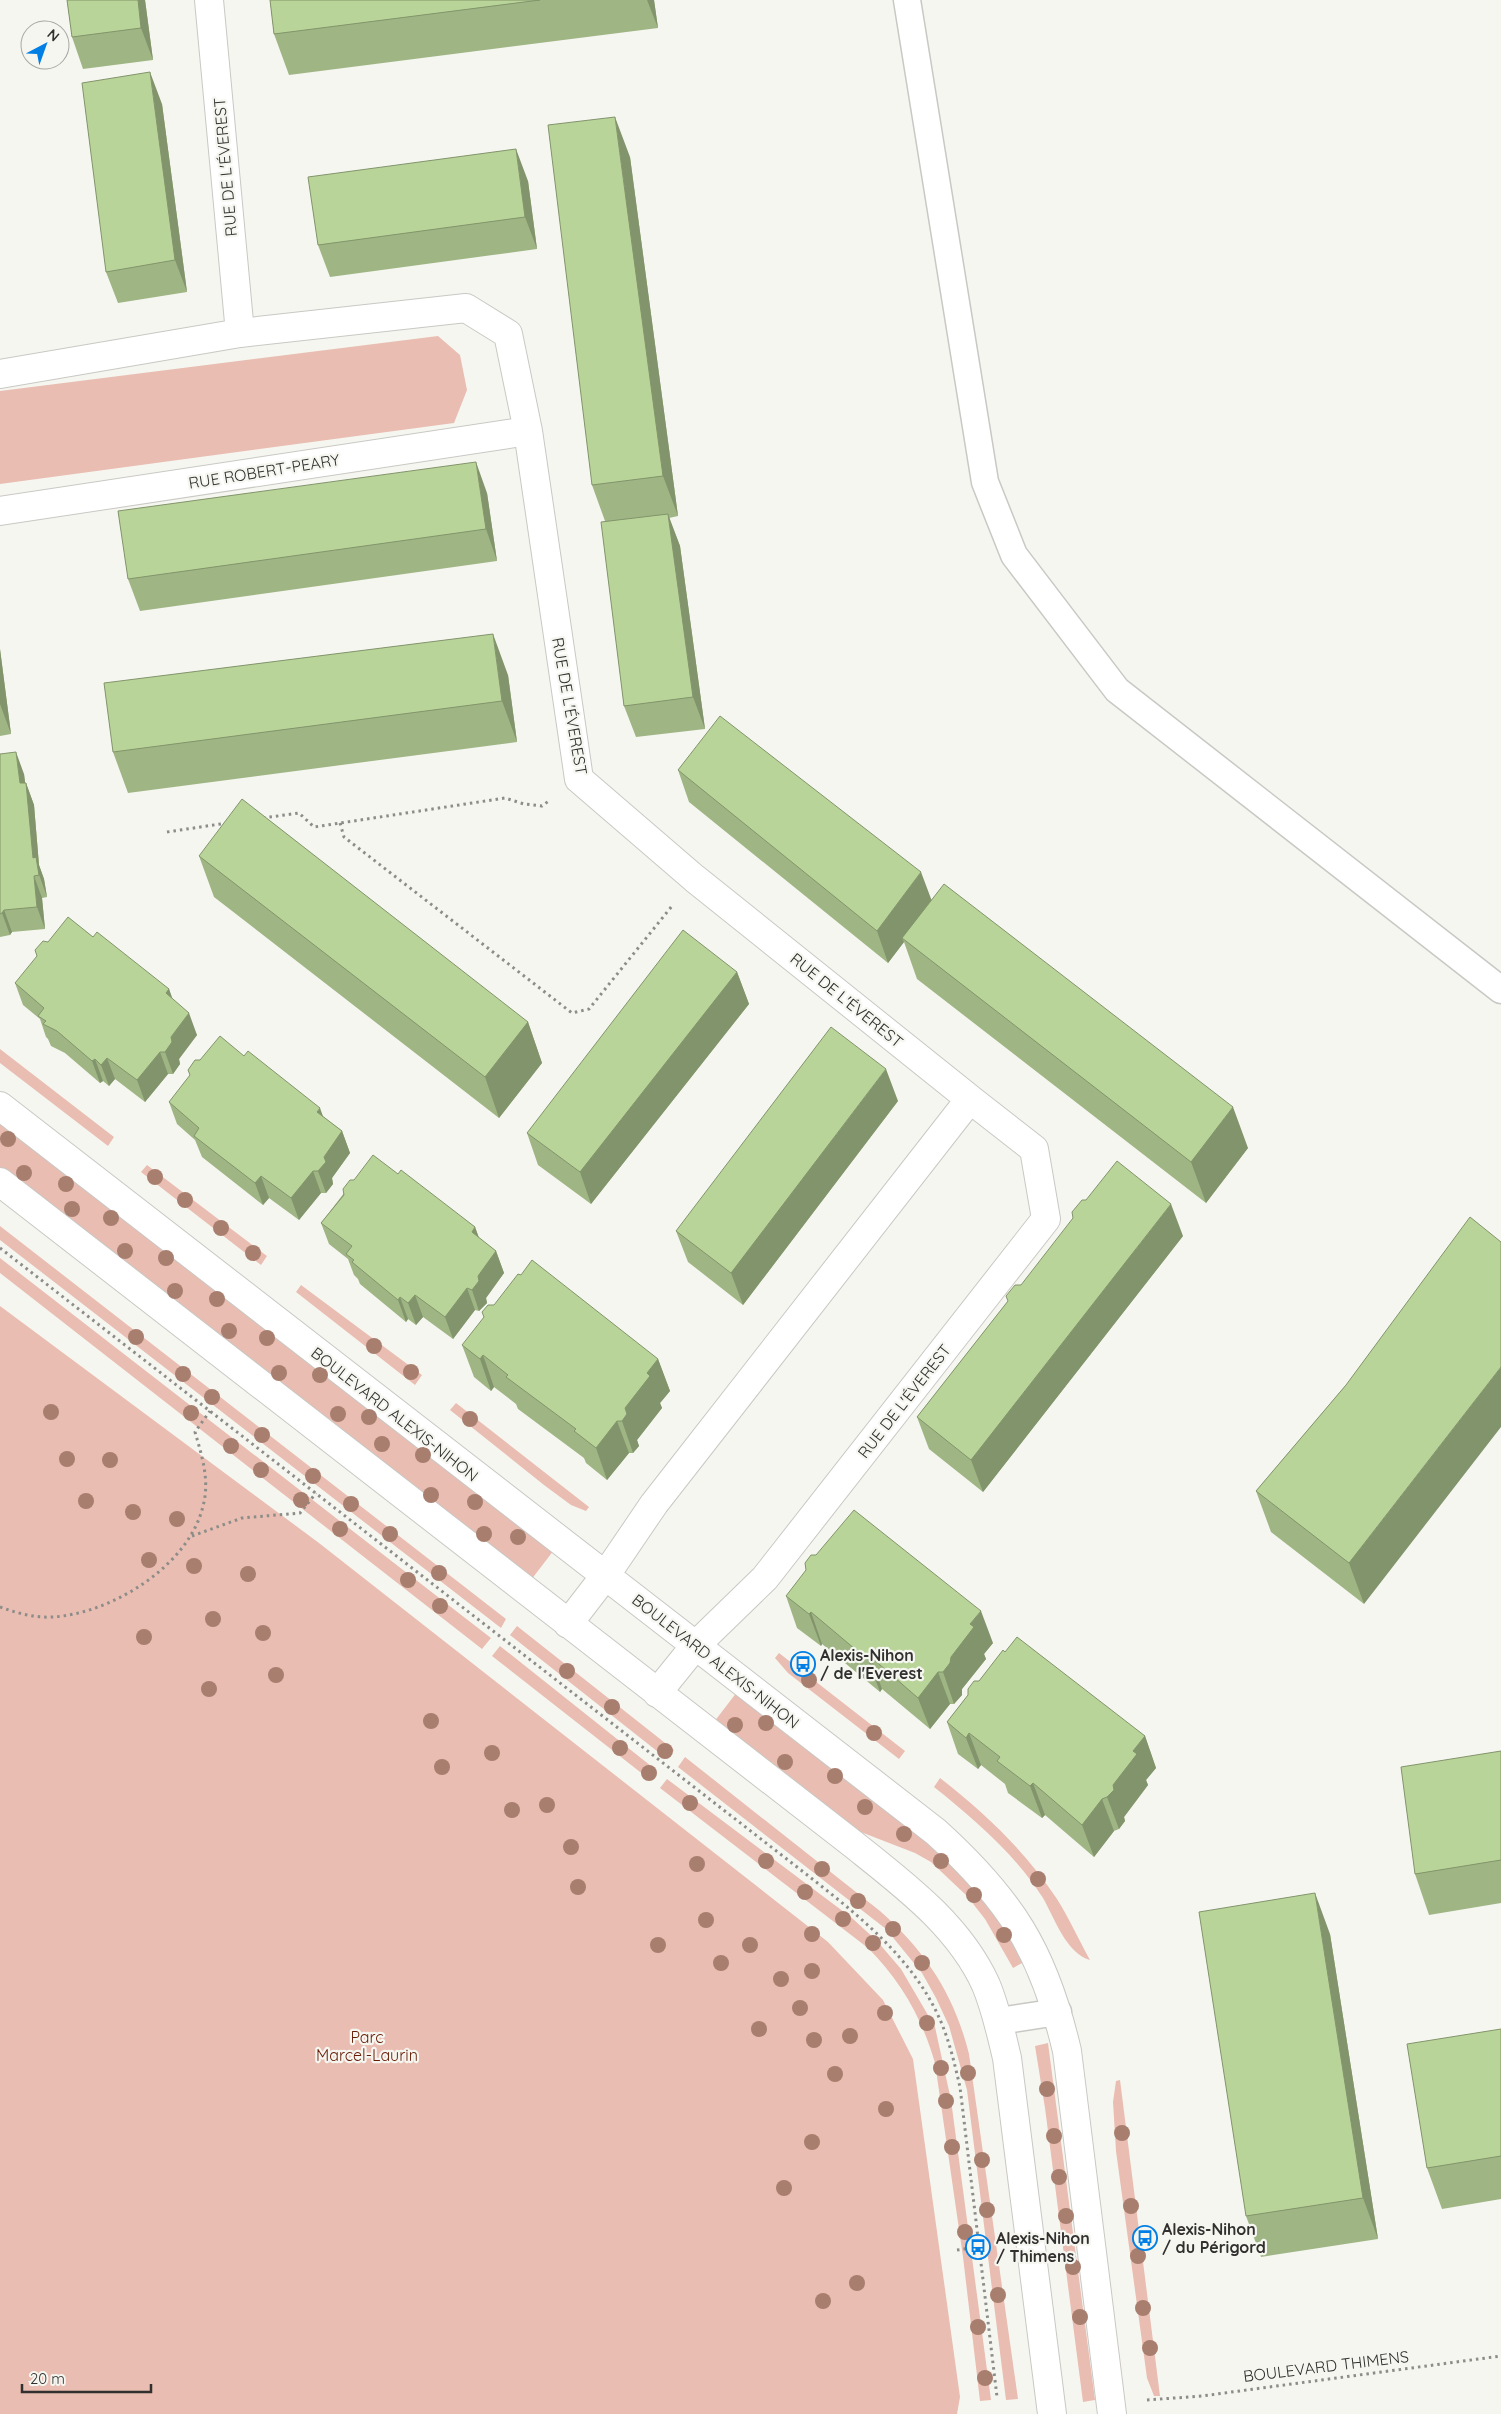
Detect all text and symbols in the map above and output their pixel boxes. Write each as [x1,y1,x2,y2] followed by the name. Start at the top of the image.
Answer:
[20,20,70,70] north arrow
[44,25,63,45] text: N
[209,96,241,237] street label: RUE DE L'ÉVEREST
[187,449,341,493] street label: RUE ROBERT-PEARY
[548,636,592,777] street label: RUE DE L'ÉVEREST
[787,948,908,1052] street label: RUE DE L'ÉVEREST
[853,1340,955,1462] street label: RUE DE L'ÉVEREST
[307,1342,483,1486] street label: BOULEVARD ALEXIS-NIHON
[628,1589,804,1733] street label: BOULEVARD ALEXIS-NIHON
[820,1645,923,1683] place label: Alexis-Nihon / de l'Everest
[790,1651,816,1677] bus stop icon: Alexis-Nihon / de l'Everest
[316,2027,418,2065] park label: Parc Marcel-Laurin
[1162,2219,1266,2257] place label: Alexis-Nihon / du Périgord
[1132,2225,1158,2251] bus stop icon: Alexis-Nihon / du Périgord
[996,2228,1090,2266] place label: Alexis-Nihon / Thimens
[965,2234,991,2260] bus stop icon: Alexis-Nihon / Thimens
[1242,2346,1410,2386] street label: BOULEVARD THIMENS
[22,2362,151,2394] scale bar
[30,2369,65,2388] text: 20 m

